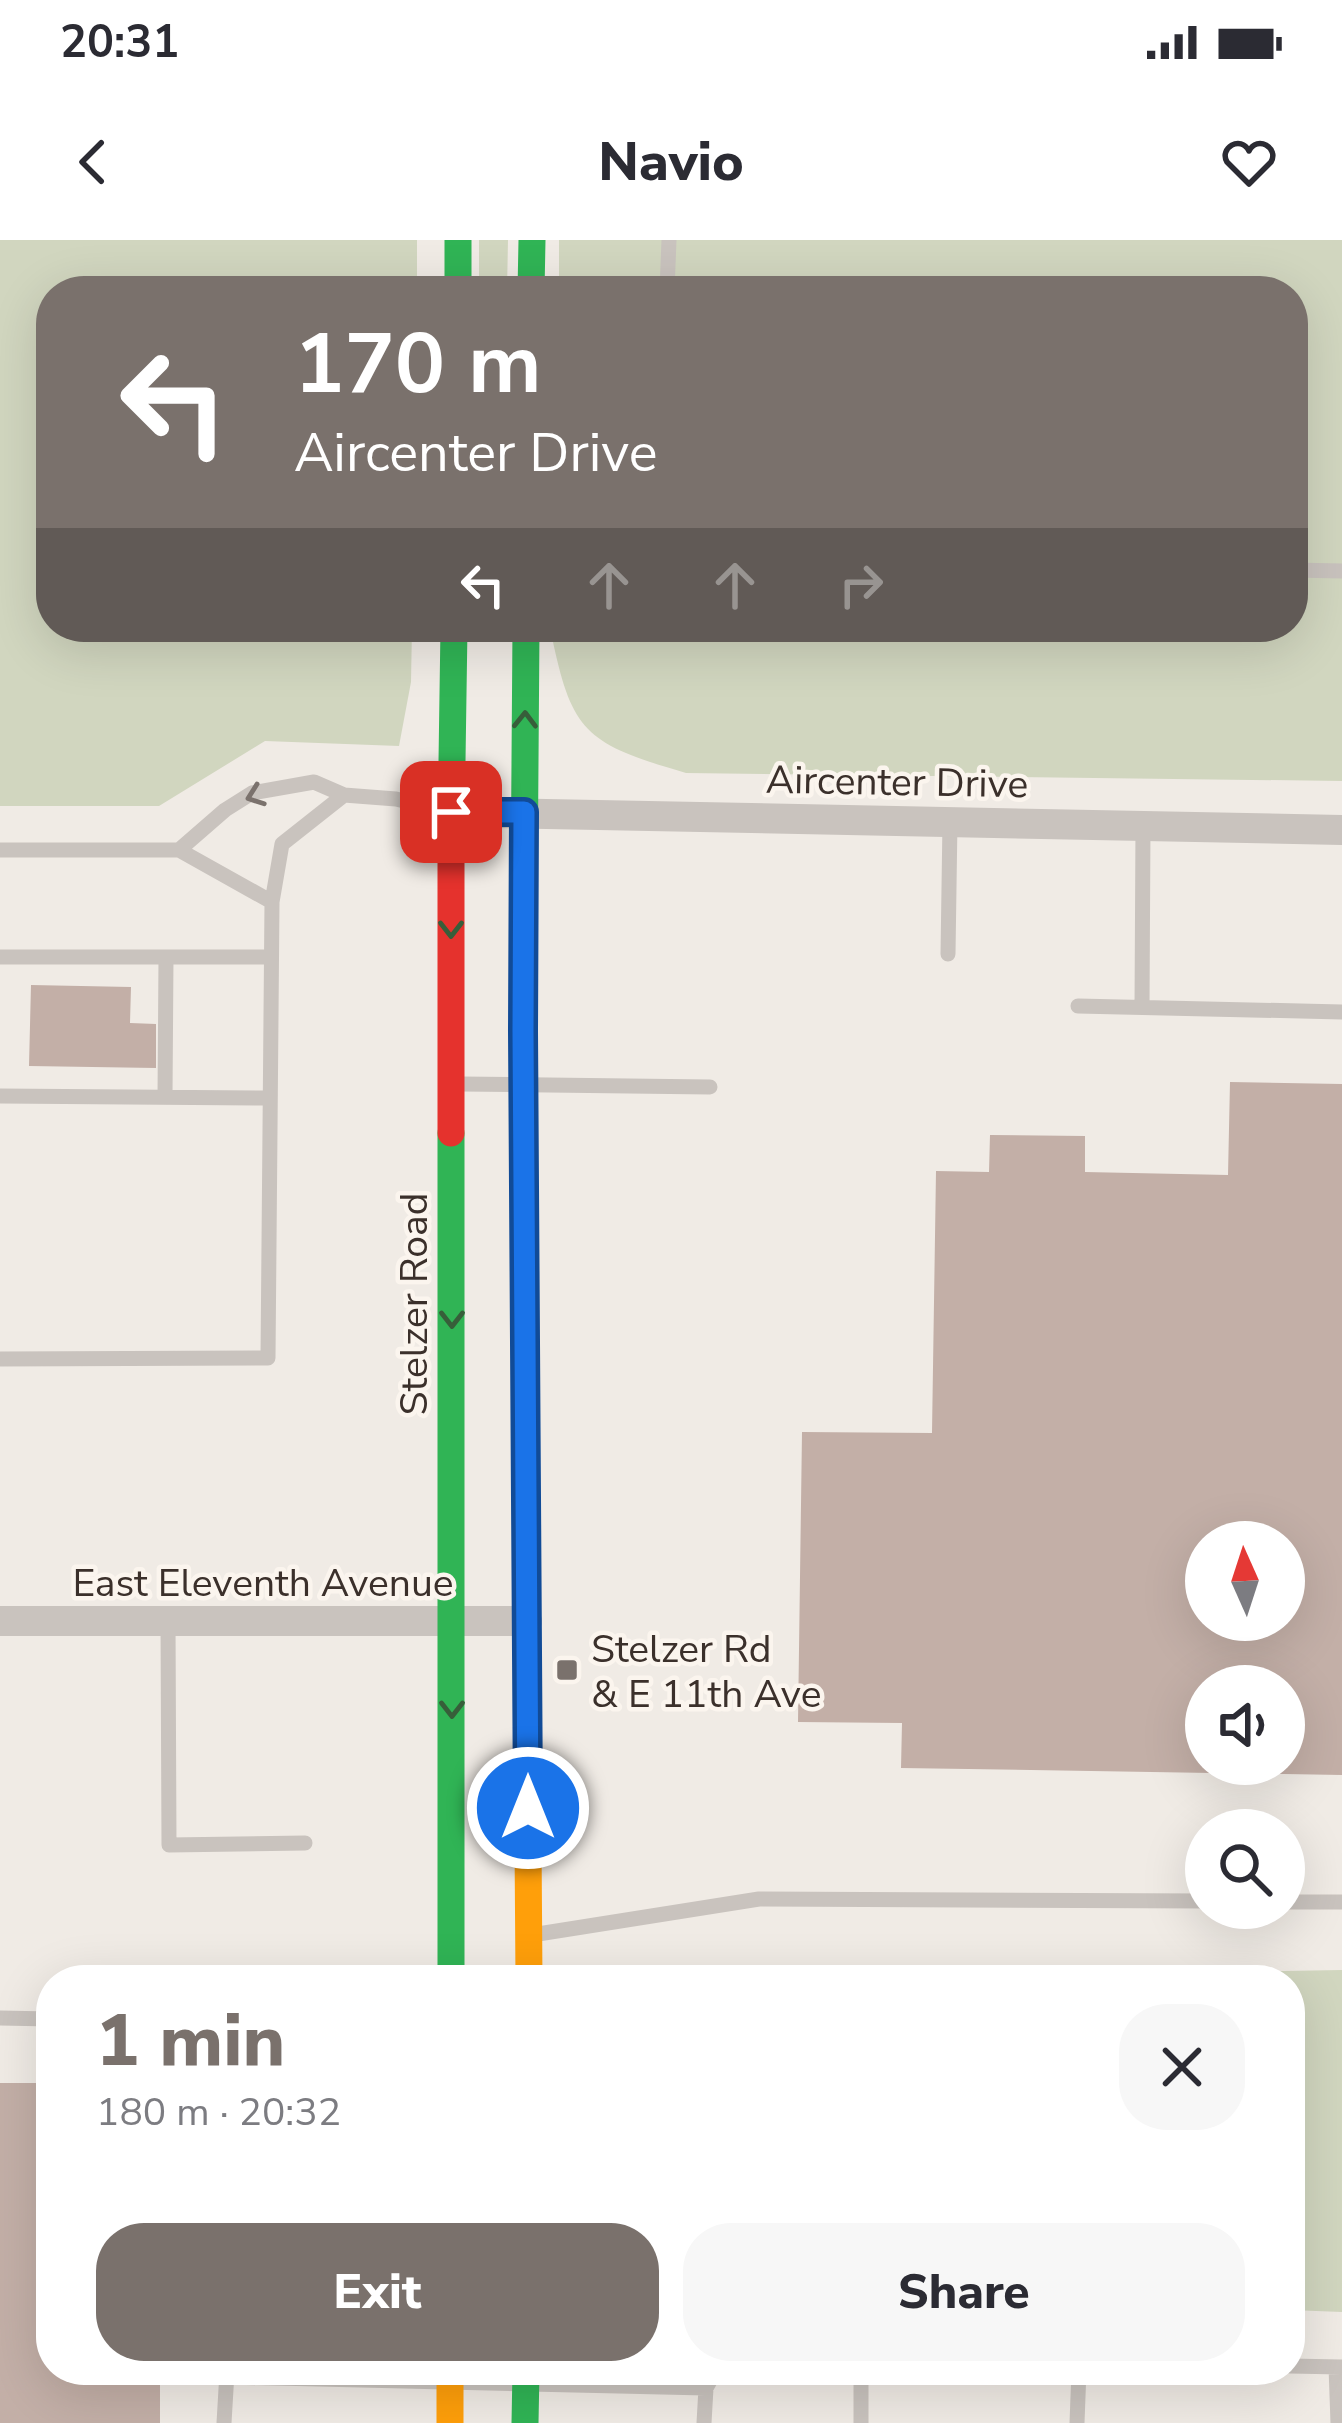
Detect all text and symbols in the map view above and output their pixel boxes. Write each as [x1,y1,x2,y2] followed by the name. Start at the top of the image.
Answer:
[60,12,179,73] text: 20:31
[598,125,744,199] text: Navio
[60,129,126,195] icon: back
[1216,129,1282,195] icon: heart
[294,307,542,422] text: 170 m
[96,324,252,480] icon: left
[294,416,657,490] text: Aircenter Drive
[450,552,516,618] icon: left
[576,552,642,618] icon: ahead
[702,552,768,618] icon: ahead
[828,552,894,618] icon: right
[512,710,538,728] one-way arrow
[765,754,1029,811] street label: Aircenter Drive
[400,761,502,863] pin
[418,779,484,845] icon: arrive
[245,782,266,806] one-way arrow
[438,921,464,939] one-way arrow
[388,1193,441,1415] street label: Stelzer Road
[439,1311,465,1329] one-way arrow
[1185,1521,1305,1641] north arrow
[1185,1521,1305,1929] map controls
[72,1557,454,1610] street label: East Eleventh Avenue
[591,1623,821,1721] place label: Stelzer Rd & E 11th Ave
[554,1657,580,1683] marker: Stelzer Rd & E 11th Ave
[1185,1665,1305,1785] button: sound
[439,1701,465,1719] one-way arrow
[465,1745,591,1871] position arrow
[1185,1809,1305,1929] button: search
[96,1992,285,2090] text: 1 min
[1119,2004,1245,2130] button: close
[96,2086,341,2139] text: 180 m · 20:32
[96,2223,659,2361] button: Exit
[683,2223,1245,2361] button: Share

